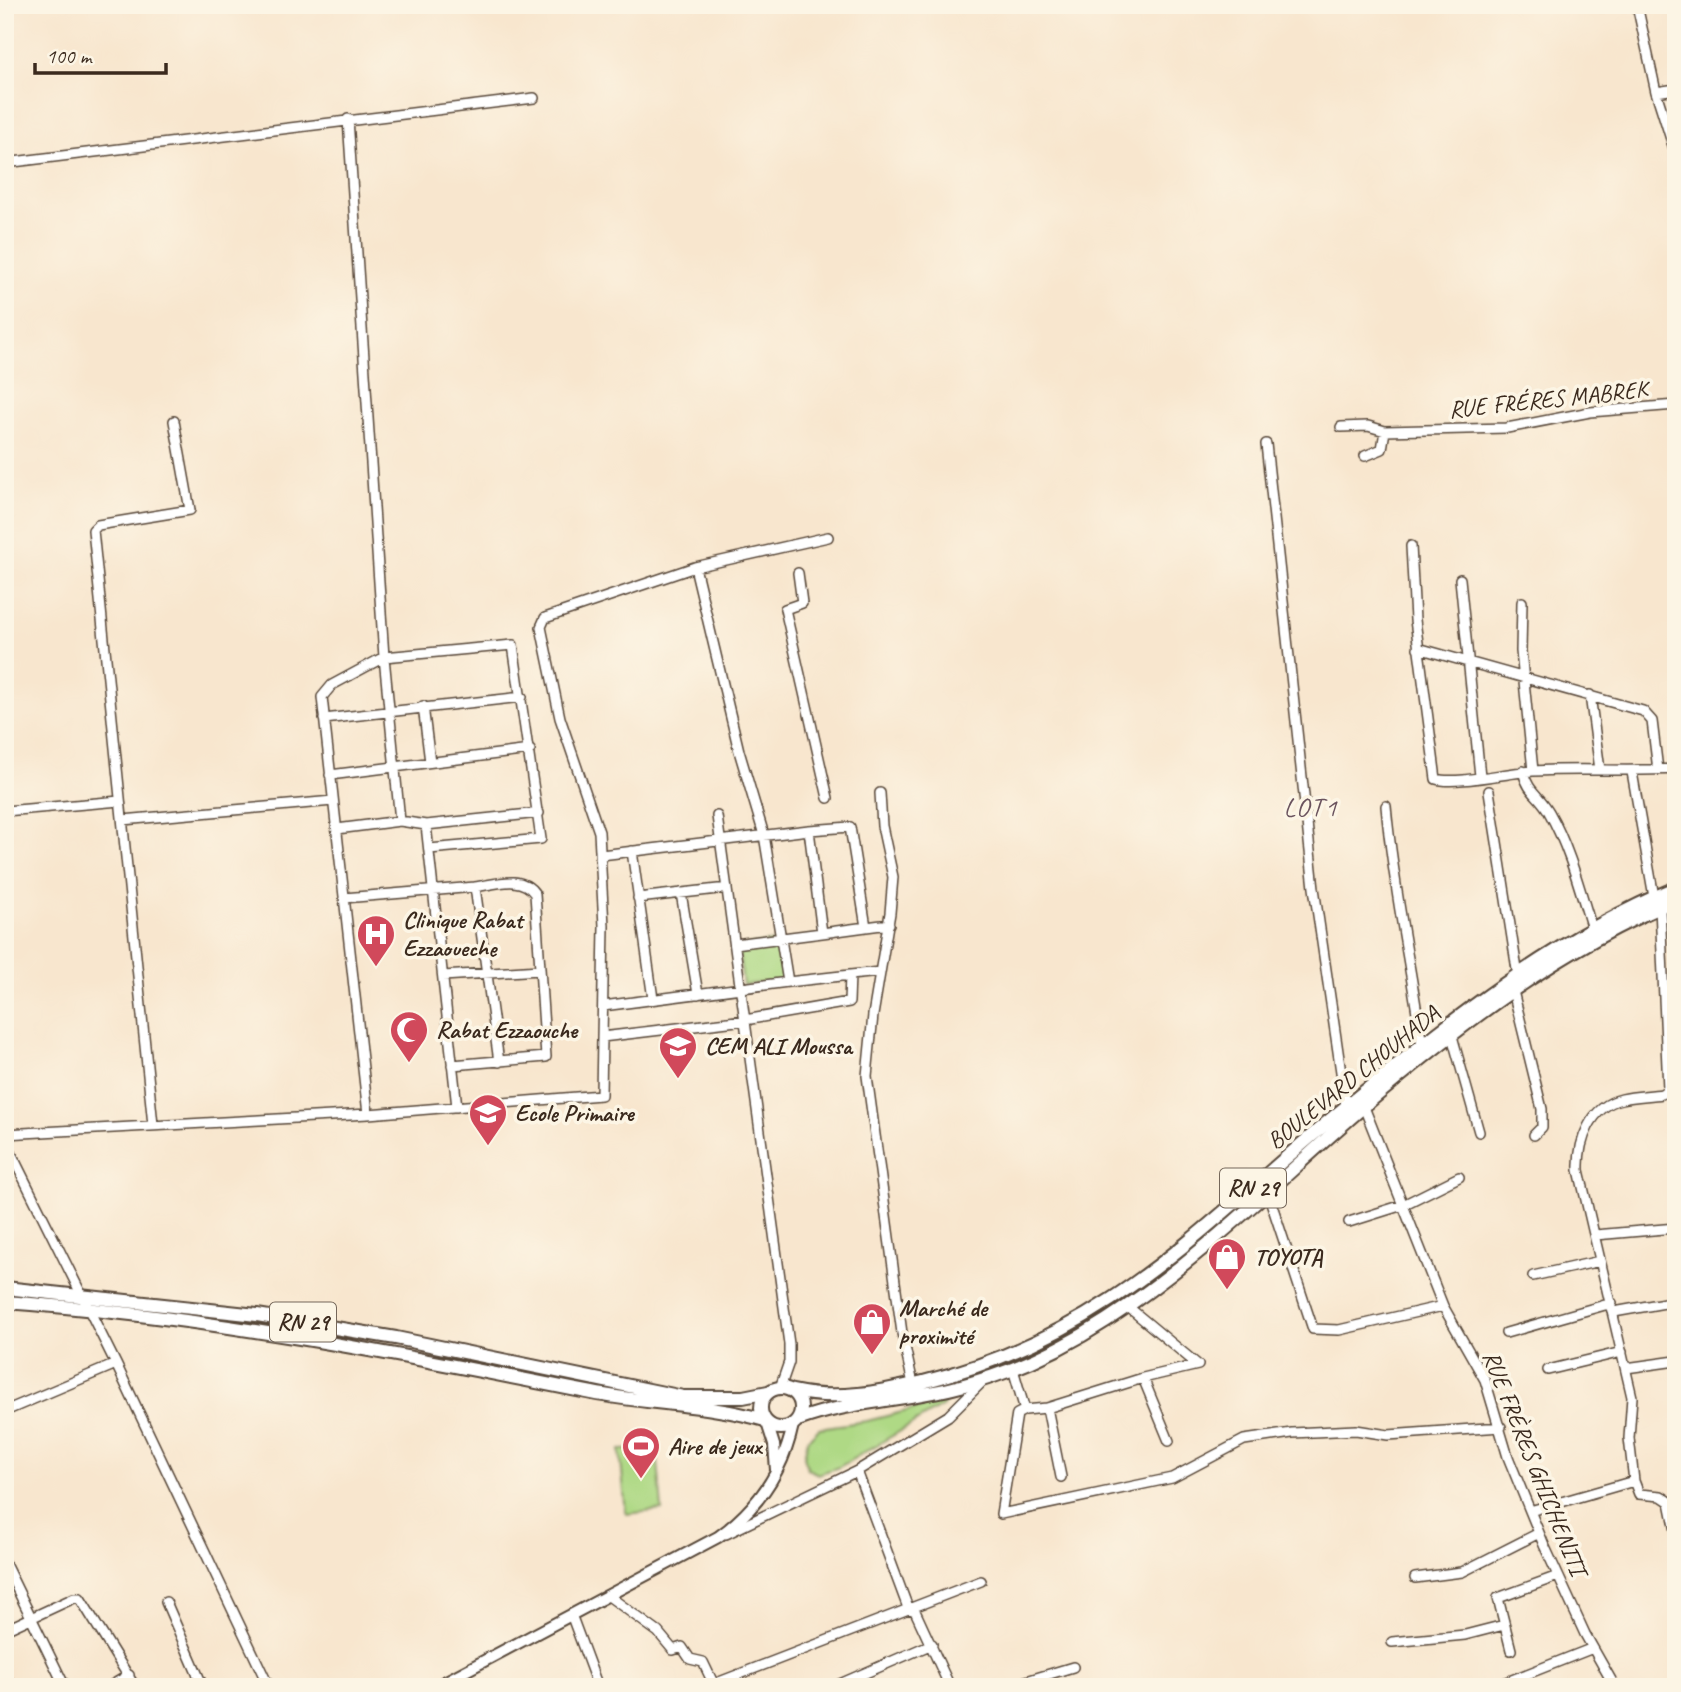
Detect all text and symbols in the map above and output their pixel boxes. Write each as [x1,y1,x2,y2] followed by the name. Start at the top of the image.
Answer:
[35,32,166,76] scale bar
[46,43,93,69] text: 100 m
[1447,373,1653,424] street label: RUE FRÉRES MABREK
[1284,791,1338,824] district label: LOT1
[403,905,525,963] place label: Clinique Rabat Ezzaoueche
[355,913,397,968] hospital icon: Clinique Rabat Ezzaoueche
[1261,998,1446,1156] street label: BOULEVARD CHOUHADA
[388,1009,430,1064] mosque icon: Rabat Ezzaouche
[436,1015,579,1045] place label: Rabat Ezzaouche
[657,1025,699,1080] school or university icon: CEM ALI Moussa
[705,1031,854,1061] place label: CEM ALI Moussa
[467,1092,509,1147] school or university icon: Ecole Primaire
[515,1098,636,1128] place label: Ecole Primaire
[1220,1168,1286,1208] road number: RN 29
[1206,1236,1248,1291] shop icon: TOYOTA
[1254,1242,1324,1272] place label: TOYOTA
[899,1293,989,1351] place label: Marché de proximité
[851,1301,893,1356] shop icon: Marché de proximité
[270,1302,336,1342] road number: RN 29
[1476,1346,1596,1585] street label: RUE FRÈRES GHICHENITI
[620,1425,662,1480] sports icon: Aire de jeux
[668,1431,763,1461] place label: Aire de jeux

